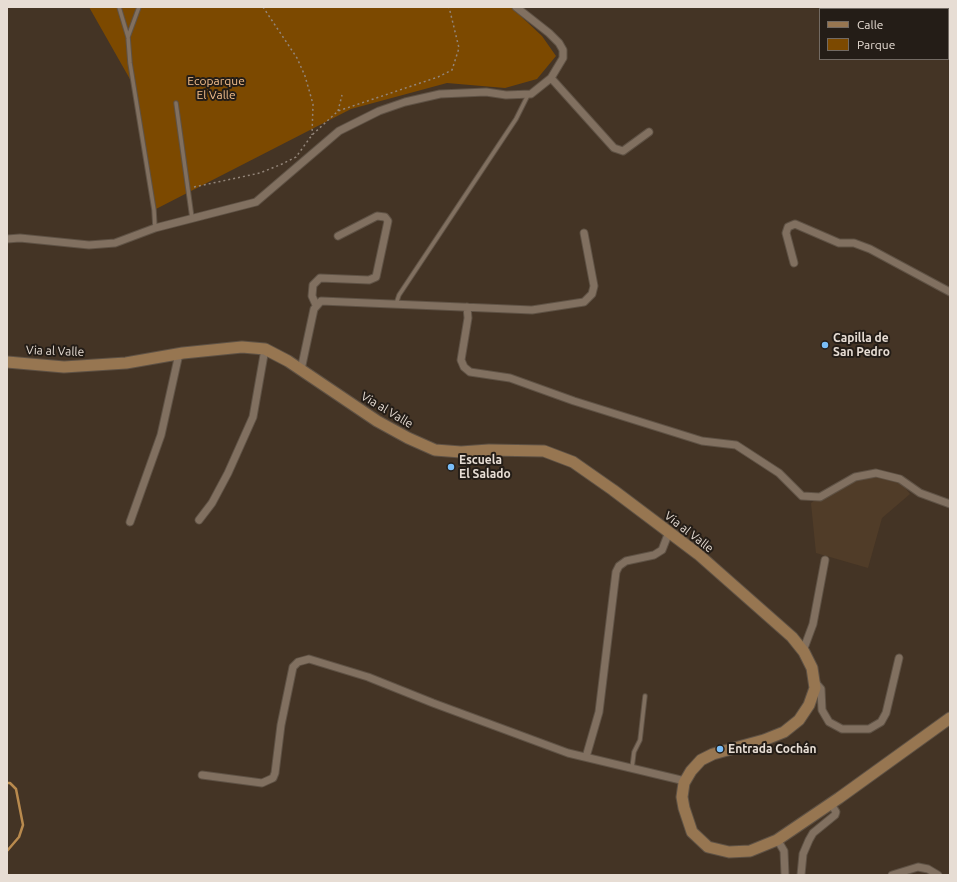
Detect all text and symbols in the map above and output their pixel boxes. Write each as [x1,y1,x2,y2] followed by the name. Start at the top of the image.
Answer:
[819,8,949,60] legend
[857,18,883,31] text: Calle
[857,38,895,51] text: Parque
[187,74,245,102] park label: Ecoparque El Valle
[833,331,890,359] place label: Capilla de San Pedro
[820,340,830,350] marker: Capilla de San Pedro
[26,343,84,359] street label: Via al Valle
[358,389,416,431] street label: Via al Valle
[459,453,511,481] place label: Escuela El Salado
[446,462,456,472] marker: Escuela El Salado
[662,508,716,556] street label: Via al Valle
[728,742,816,756] place label: Entrada Cochán
[715,744,725,754] marker: Entrada Cochán

